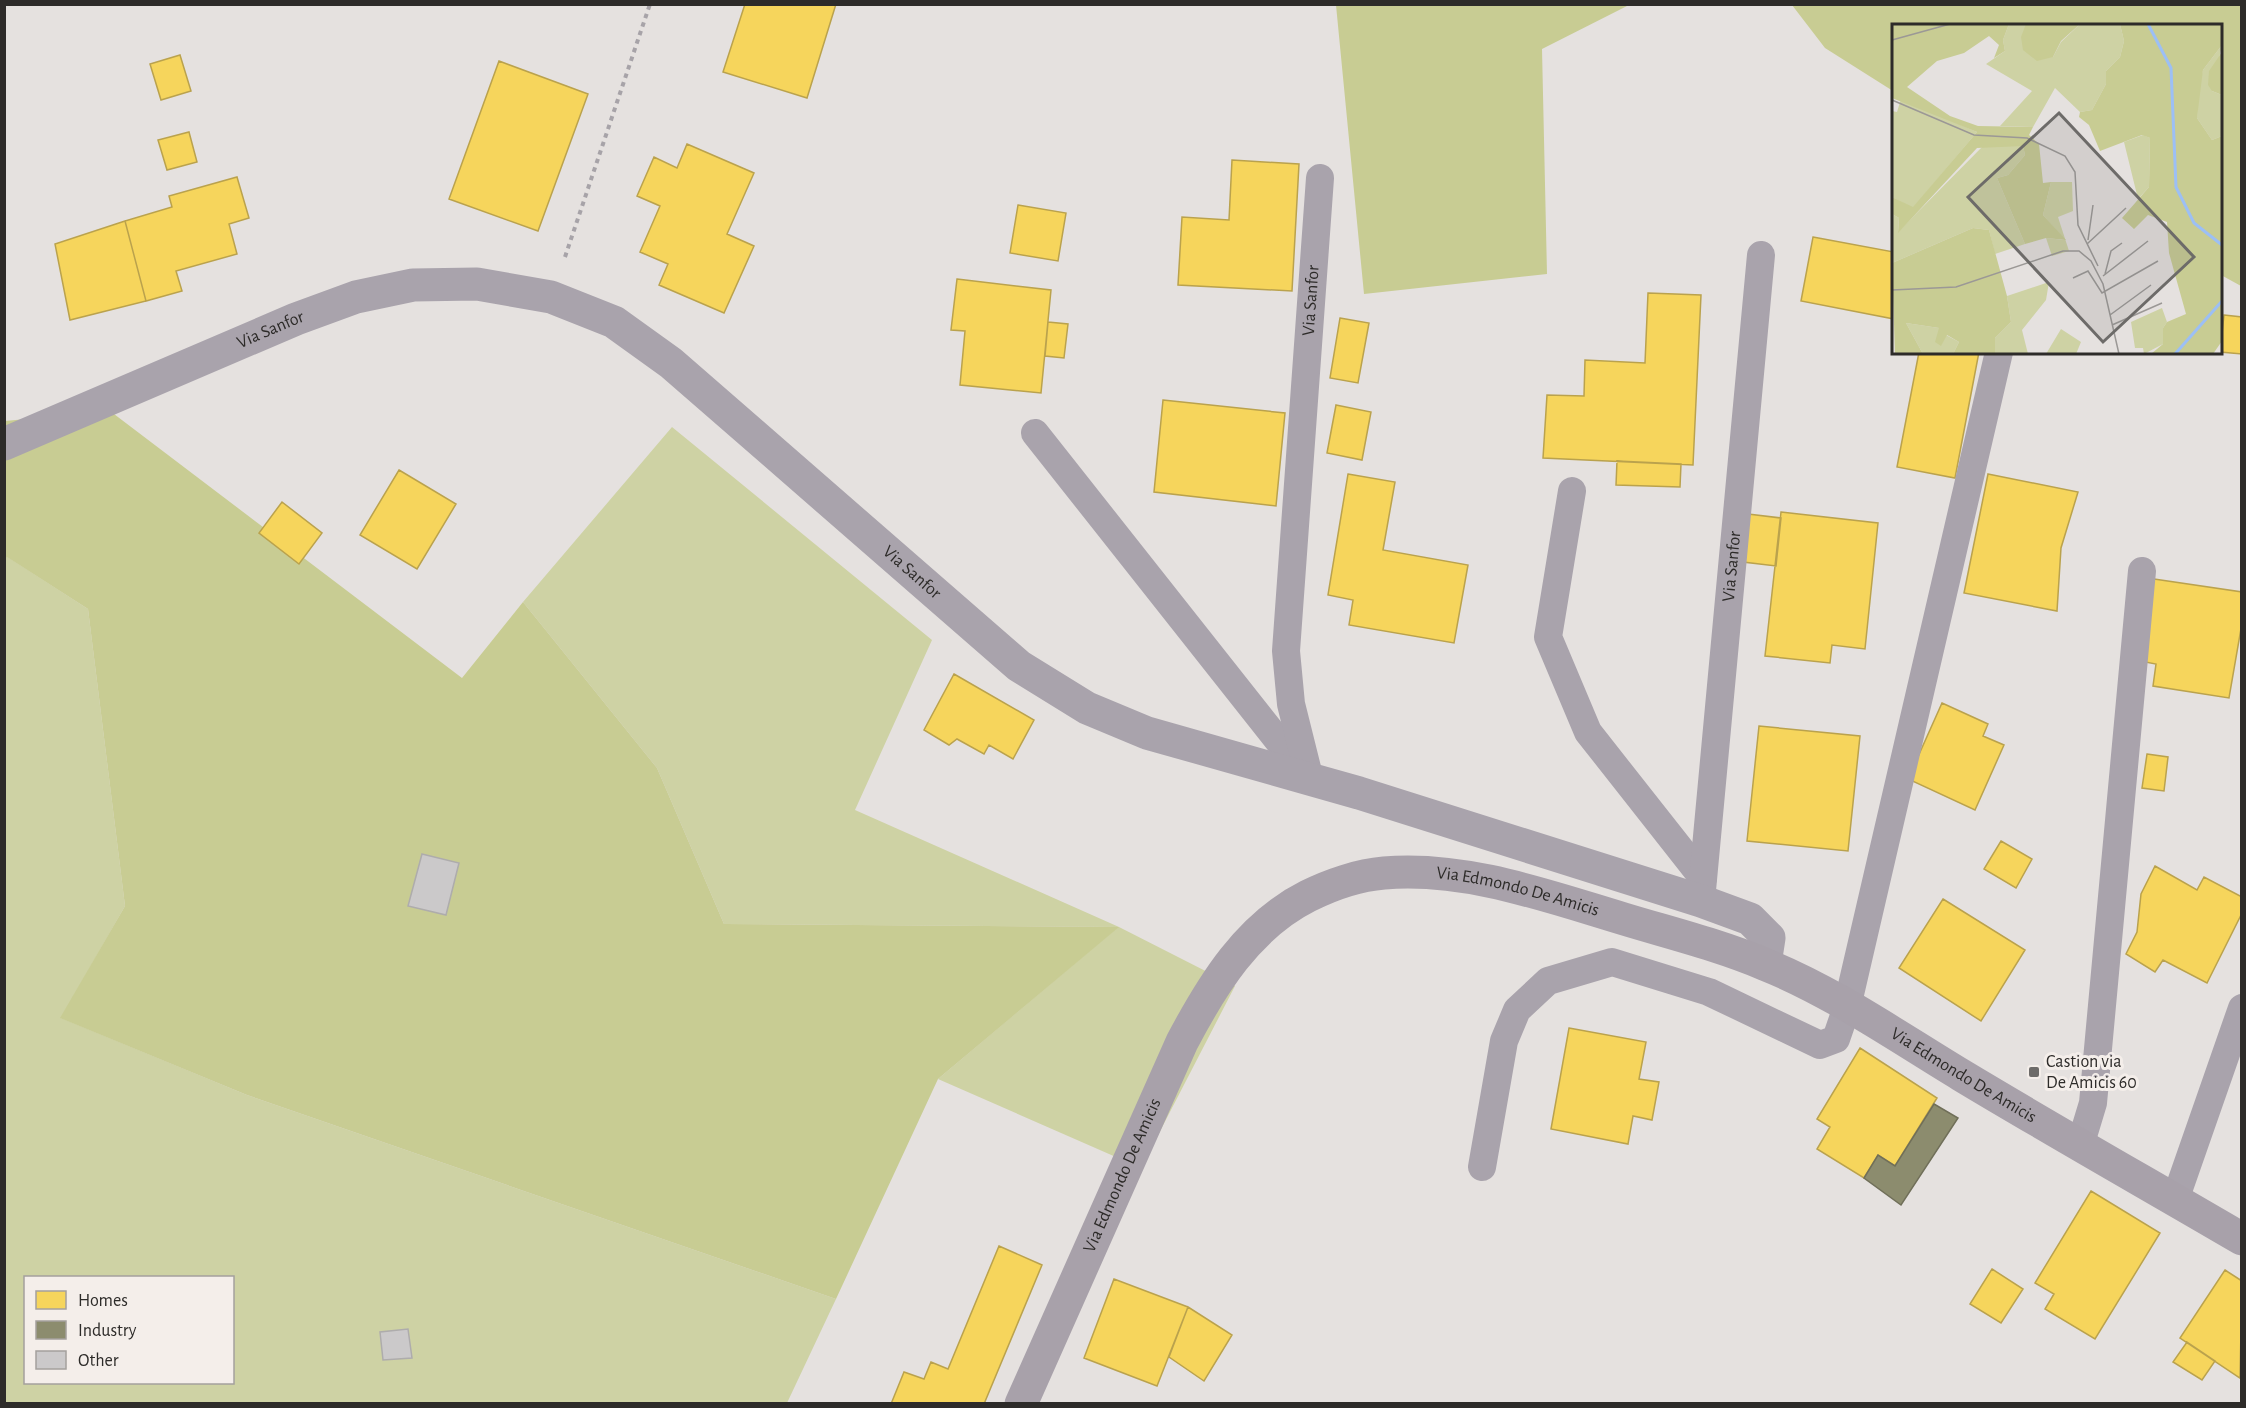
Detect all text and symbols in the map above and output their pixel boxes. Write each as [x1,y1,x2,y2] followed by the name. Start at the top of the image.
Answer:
[1892,24,2222,354] inset map
[1300,264,1323,336] street label: Via Sanfor
[234,308,307,352] street label: Via Sanfor
[1720,530,1744,603] street label: Via Sanfor
[879,542,944,603] street label: Via Sanfor
[1436,864,1601,920] street label: Via Edmondo De Amicis
[1887,1025,2039,1127] street label: Via Edmondo De Amicis
[2046,1053,2137,1092] place label: Castion via De Amicis 60
[2027,1065,2041,1079] marker: Castion via De Amicis 60
[1080,1096,1165,1255] street label: Via Edmondo De Amicis
[24,1276,234,1384] legend
[78,1292,128,1310] text: Homes
[78,1322,137,1340] text: Industry
[78,1352,119,1370] text: Other

